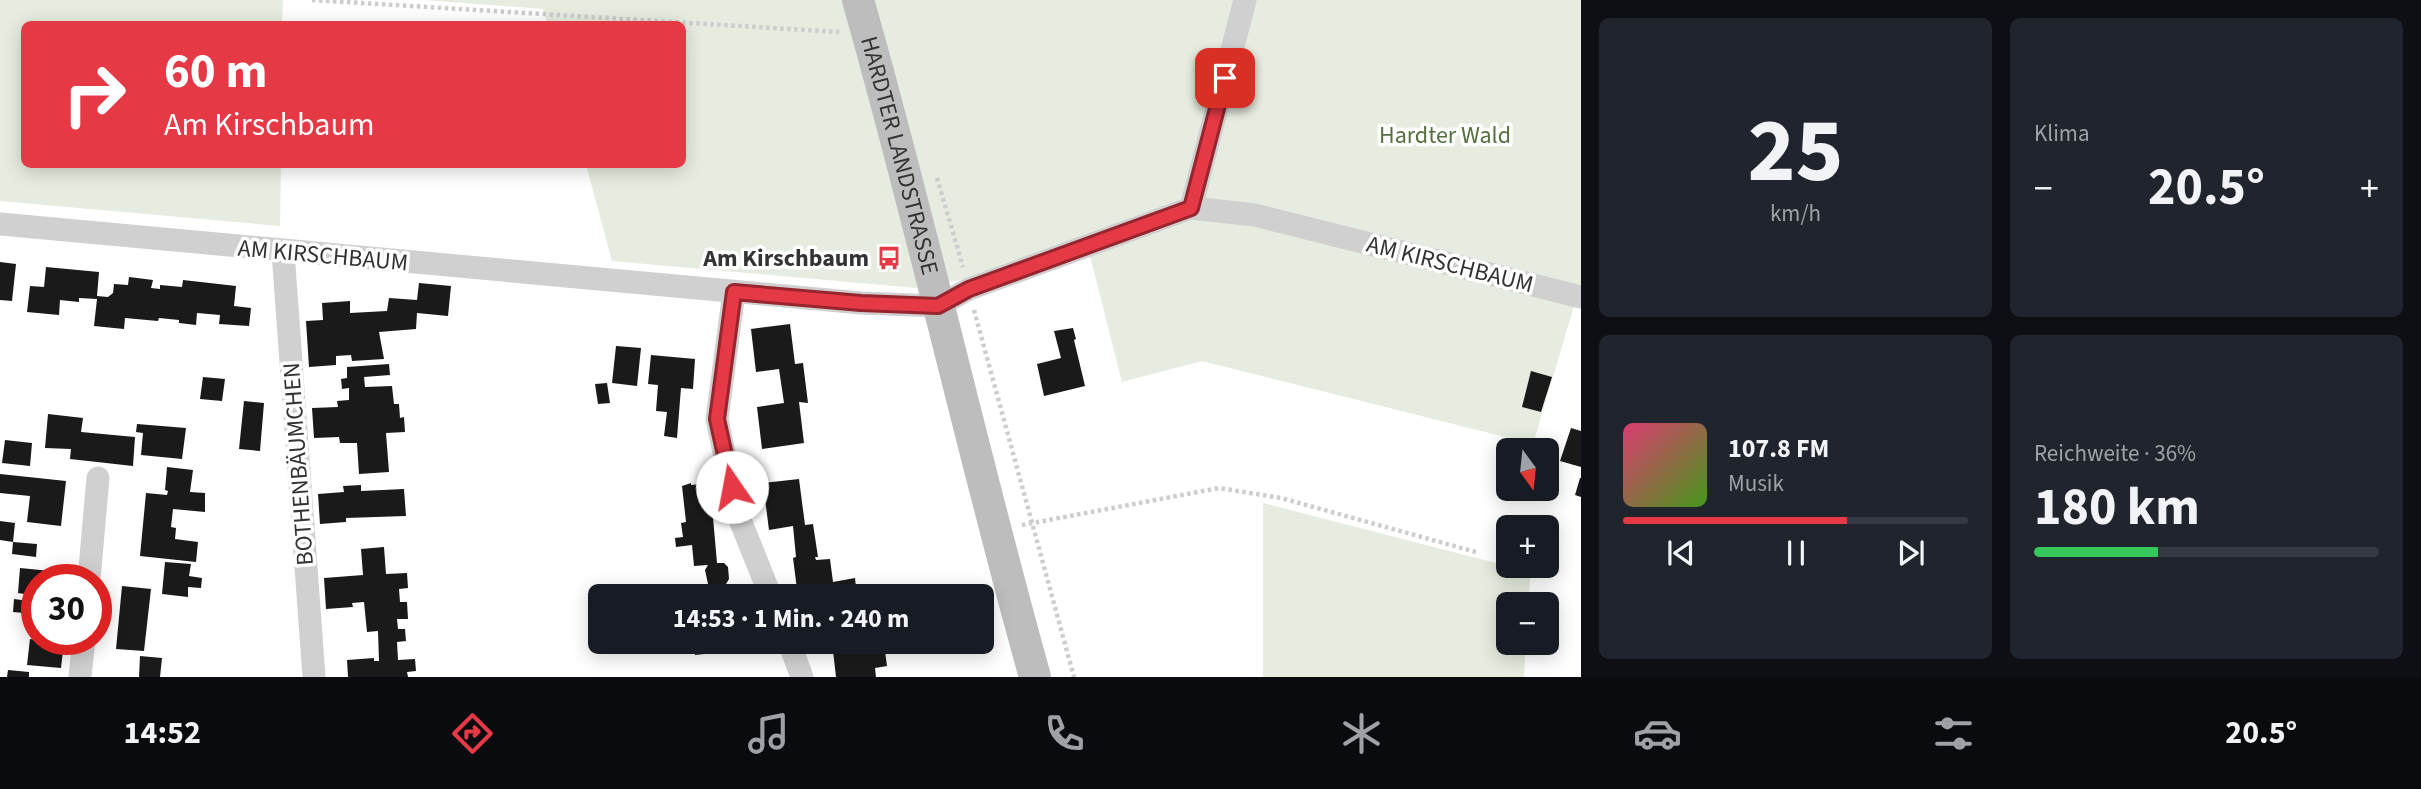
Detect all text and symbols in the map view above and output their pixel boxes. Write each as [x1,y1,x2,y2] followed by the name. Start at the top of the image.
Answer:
[851,32,947,279] street label: HARDTER LANDSTRASSE
[164,37,268,107] text: 60 m
[1195,48,1255,108] pin
[49,49,140,140] icon: right
[1206,59,1244,97] icon: arrive
[1747,87,1844,216] text: 25
[164,102,374,148] text: Am Kirschbaum
[2034,117,2090,150] text: Klima
[1379,118,1511,153] park label: Hardter Wald
[2148,151,2265,225] text: 20.5°
[2034,162,2053,216] text: −
[2360,162,2379,216] text: +
[1770,197,1821,230] text: km/h
[1363,227,1537,302] street label: AM KIRSCHBAUM
[236,231,410,280] street label: AM KIRSCHBAUM
[702,241,869,276] place label: Am Kirschbaum
[875,244,903,272] bus stop icon: Am Kirschbaum
[274,361,323,567] street label: BOTHENBÄUMCHEN
[1728,430,1829,467] text: 107.8 FM
[2034,437,2196,470] text: Reichweite · 36%
[1496,438,1559,500] north arrow
[1496,438,1559,655] map controls
[695,450,769,524] position arrow
[1728,467,1784,500] text: Musik
[2034,471,2200,545] text: 180 km
[1496,515,1559,578] button: +
[1662,534,1700,572] icon: previous
[1777,534,1815,572] icon: pause
[1892,534,1930,572] icon: next
[21,564,112,655] speed limit sign: 30
[1496,592,1559,655] button: −
[673,600,909,637] text: 14:53 · 1 Min. · 240 m
[448,709,497,758] icon: directions
[744,709,793,758] icon: music
[1040,709,1089,758] icon: phone
[1337,709,1386,758] icon: climate
[1633,709,1682,758] icon: car
[1929,709,1978,758] icon: filters
[124,710,201,756] text: 14:52
[2225,710,2297,756] text: 20.5°

